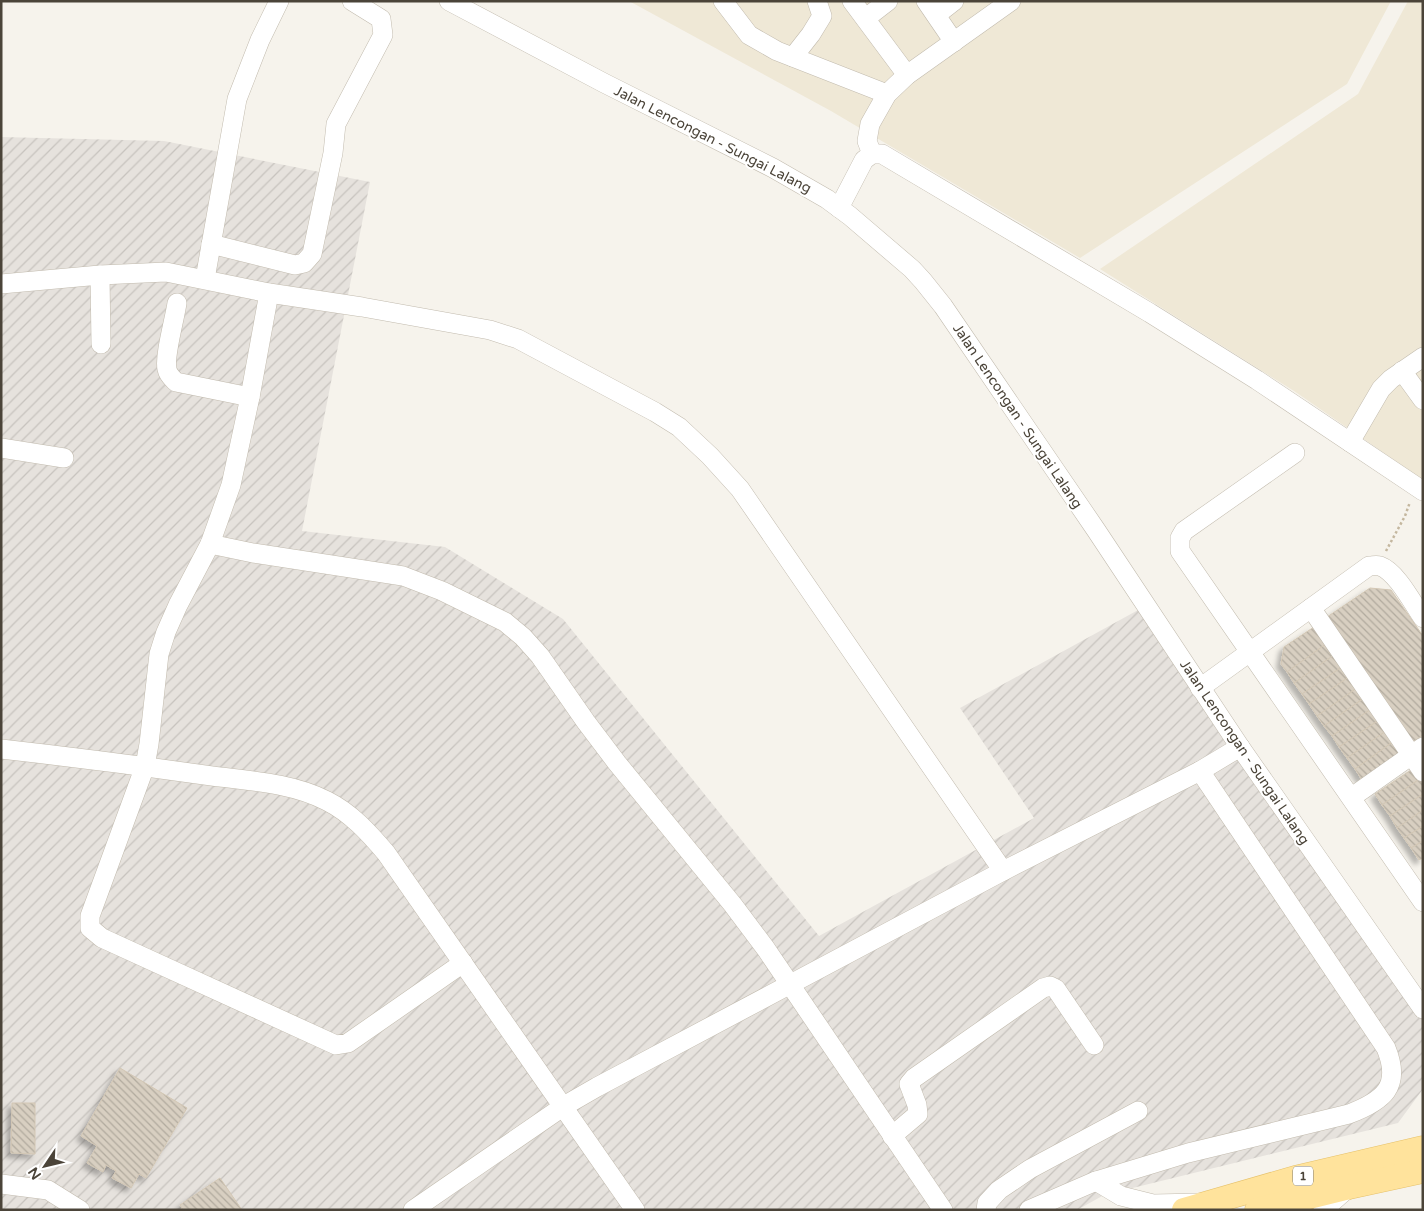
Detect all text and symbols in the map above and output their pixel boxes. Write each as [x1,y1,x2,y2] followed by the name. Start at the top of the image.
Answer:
[611,82,814,197] street label: Jalan Lencongan - Sungai Lalang
[949,321,1086,512] street label: Jalan Lencongan - Sungai Lalang
[1176,657,1313,848] street label: Jalan Lencongan - Sungai Lalang
[20,1141,70,1191] north arrow
[25,1164,45,1183] text: N
[1293,1166,1313,1186] road number: 1

